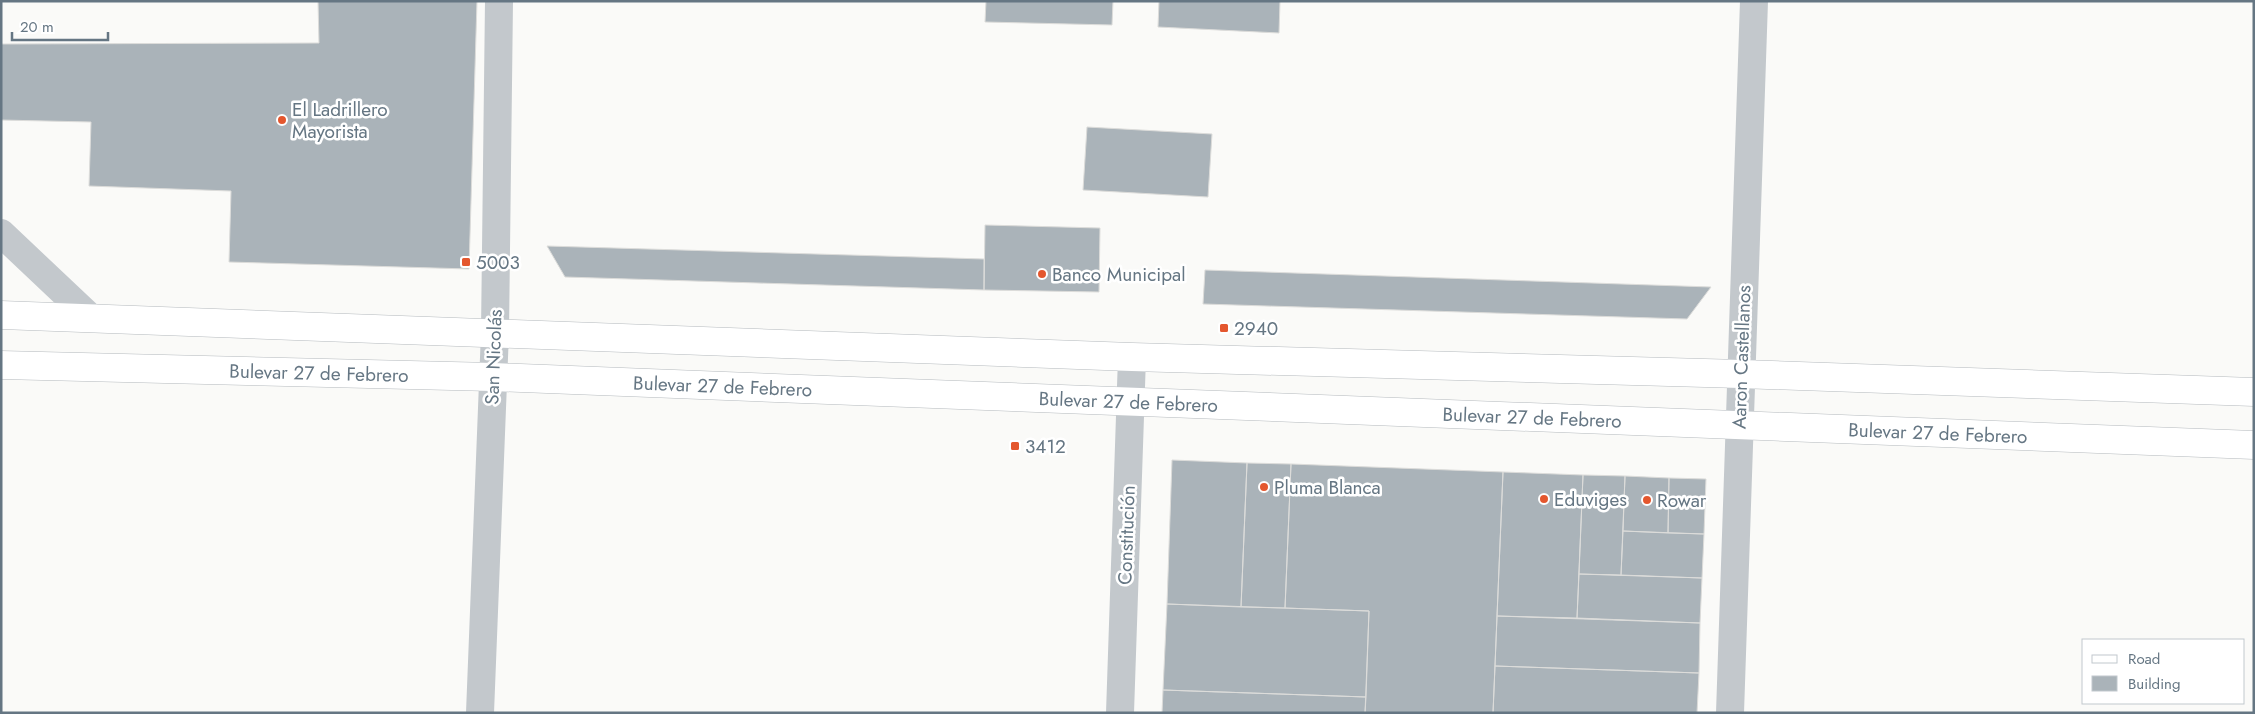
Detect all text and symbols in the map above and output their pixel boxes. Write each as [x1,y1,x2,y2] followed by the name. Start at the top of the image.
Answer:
[12,10,109,42] scale bar
[20,16,54,38] text: 20 m
[292,96,388,145] place label: El Ladrillero Mayorista
[276,114,288,126] marker: El Ladrillero Mayorista
[476,249,520,276] place label: 5003
[460,256,472,268] marker: 5003
[1052,261,1186,288] place label: Banco Municipal
[1036,268,1048,280] marker: Banco Municipal
[1725,284,1758,429] street label: Aaron Castellanos
[478,308,509,405] street label: San Nicolás
[1234,315,1278,342] place label: 2940
[1218,322,1230,334] marker: 2940
[229,358,409,389] street label: Bulevar 27 de Febrero
[633,369,813,403] street label: Bulevar 27 de Febrero
[1038,385,1218,419] street label: Bulevar 27 de Febrero
[1442,401,1622,435] street label: Bulevar 27 de Febrero
[1848,416,2028,450] street label: Bulevar 27 de Febrero
[1025,433,1066,460] place label: 3412
[1009,440,1021,452] marker: 3412
[1274,474,1381,501] place label: Pluma Blanca
[1258,481,1270,493] marker: Pluma Blanca
[1111,485,1142,585] street label: Constitución
[1554,486,1627,513] place label: Eduviges
[1657,487,1707,514] place label: Rowar
[1538,493,1550,505] marker: Eduviges
[1641,494,1653,506] marker: Rowar
[2082,639,2245,704] legend
[2128,648,2160,670] text: Road
[2128,673,2180,695] text: Building

